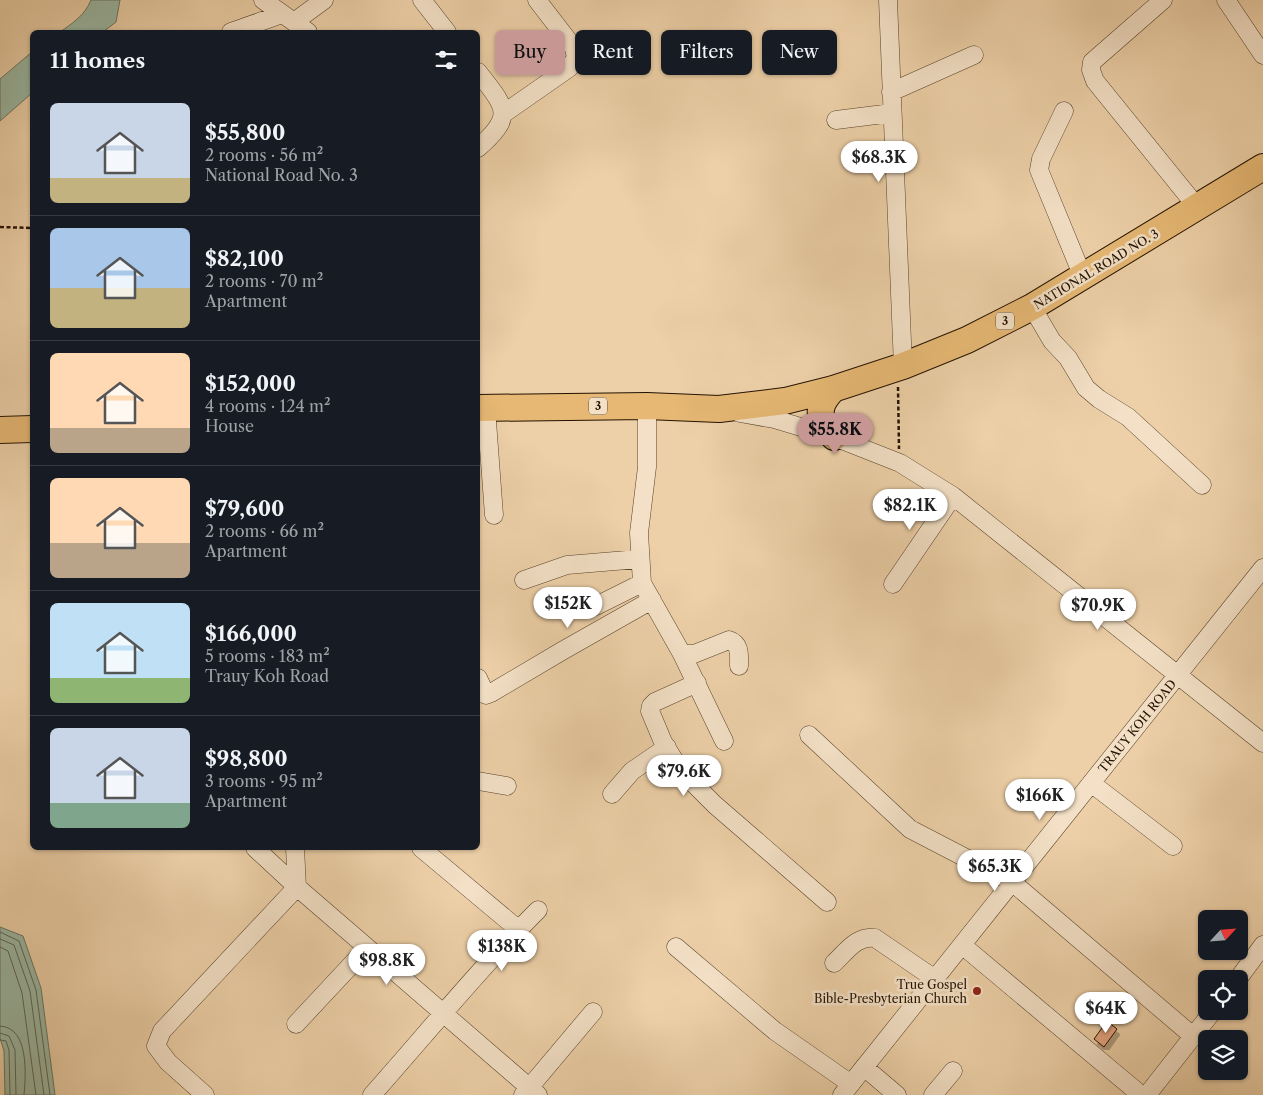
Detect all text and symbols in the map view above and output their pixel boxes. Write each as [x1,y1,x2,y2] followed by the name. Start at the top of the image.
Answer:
[495,30,565,75] chip: Buy
[575,30,651,75] chip: Rent
[661,30,752,75] chip: Filters
[762,30,837,75] chip: New
[432,46,460,74] icon: filters
[50,48,145,73] text: 11 homes
[205,120,285,145] text: $55,800
[90,123,150,183] icon: home
[838,140,920,183] pin: $68.3K
[205,145,323,165] text: 2 rooms · 56 m²
[852,147,906,167] text: $68.3K
[205,165,358,185] text: National Road No. 3
[1031,226,1161,312] street label: NATIONAL ROAD NO. 3
[205,246,284,271] text: $82,100
[90,248,150,308] icon: home
[205,271,323,291] text: 2 rooms · 70 m²
[205,291,287,311] text: Apartment
[996,312,1014,330] road number: 3
[205,371,296,396] text: $152,000
[90,373,150,433] icon: home
[205,396,330,416] text: 4 rooms · 124 m²
[589,398,607,414] road number: 3
[794,412,876,455] pin: $55.8K
[205,416,254,436] text: House
[808,419,862,439] text: $55.8K
[869,488,951,531] pin: $82.1K
[884,495,936,515] text: $82.1K
[205,496,284,521] text: $79,600
[90,498,150,558] icon: home
[205,521,324,541] text: 2 rooms · 66 m²
[205,541,287,561] text: Apartment
[533,586,603,629] pin: $152K
[1057,588,1139,631] pin: $70.9K
[544,593,592,613] text: $152K
[1071,595,1125,615] text: $70.9K
[205,621,297,646] text: $166,000
[90,623,150,683] icon: home
[205,646,330,666] text: 5 rooms · 183 m²
[205,666,329,686] text: Trauy Koh Road
[1095,676,1179,776] street label: TRAUY KOH ROAD
[205,746,288,771] text: $98,800
[90,748,150,808] icon: home
[643,754,725,797] pin: $79.6K
[658,761,710,781] text: $79.6K
[205,771,323,791] text: 3 rooms · 95 m²
[1005,778,1075,821] pin: $166K
[1016,785,1064,805] text: $166K
[205,791,287,811] text: Apartment
[954,850,1036,892] pin: $65.3K
[968,856,1022,876] text: $65.3K
[1198,910,1248,960] north arrow
[1198,910,1248,1080] map controls
[467,930,537,972] pin: $138K
[478,936,526,956] text: $138K
[346,944,428,986] pin: $98.8K
[359,950,415,970] text: $98.8K
[1198,970,1248,1020] button: locate
[814,977,967,1006] place label: True Gospel Bible-Presbyterian Church
[971,985,983,997] marker: True Gospel Bible-Presbyterian Church
[1076,992,1136,1034] pin: $64K
[1086,998,1126,1018] text: $64K
[1198,1030,1248,1080] button: layers

